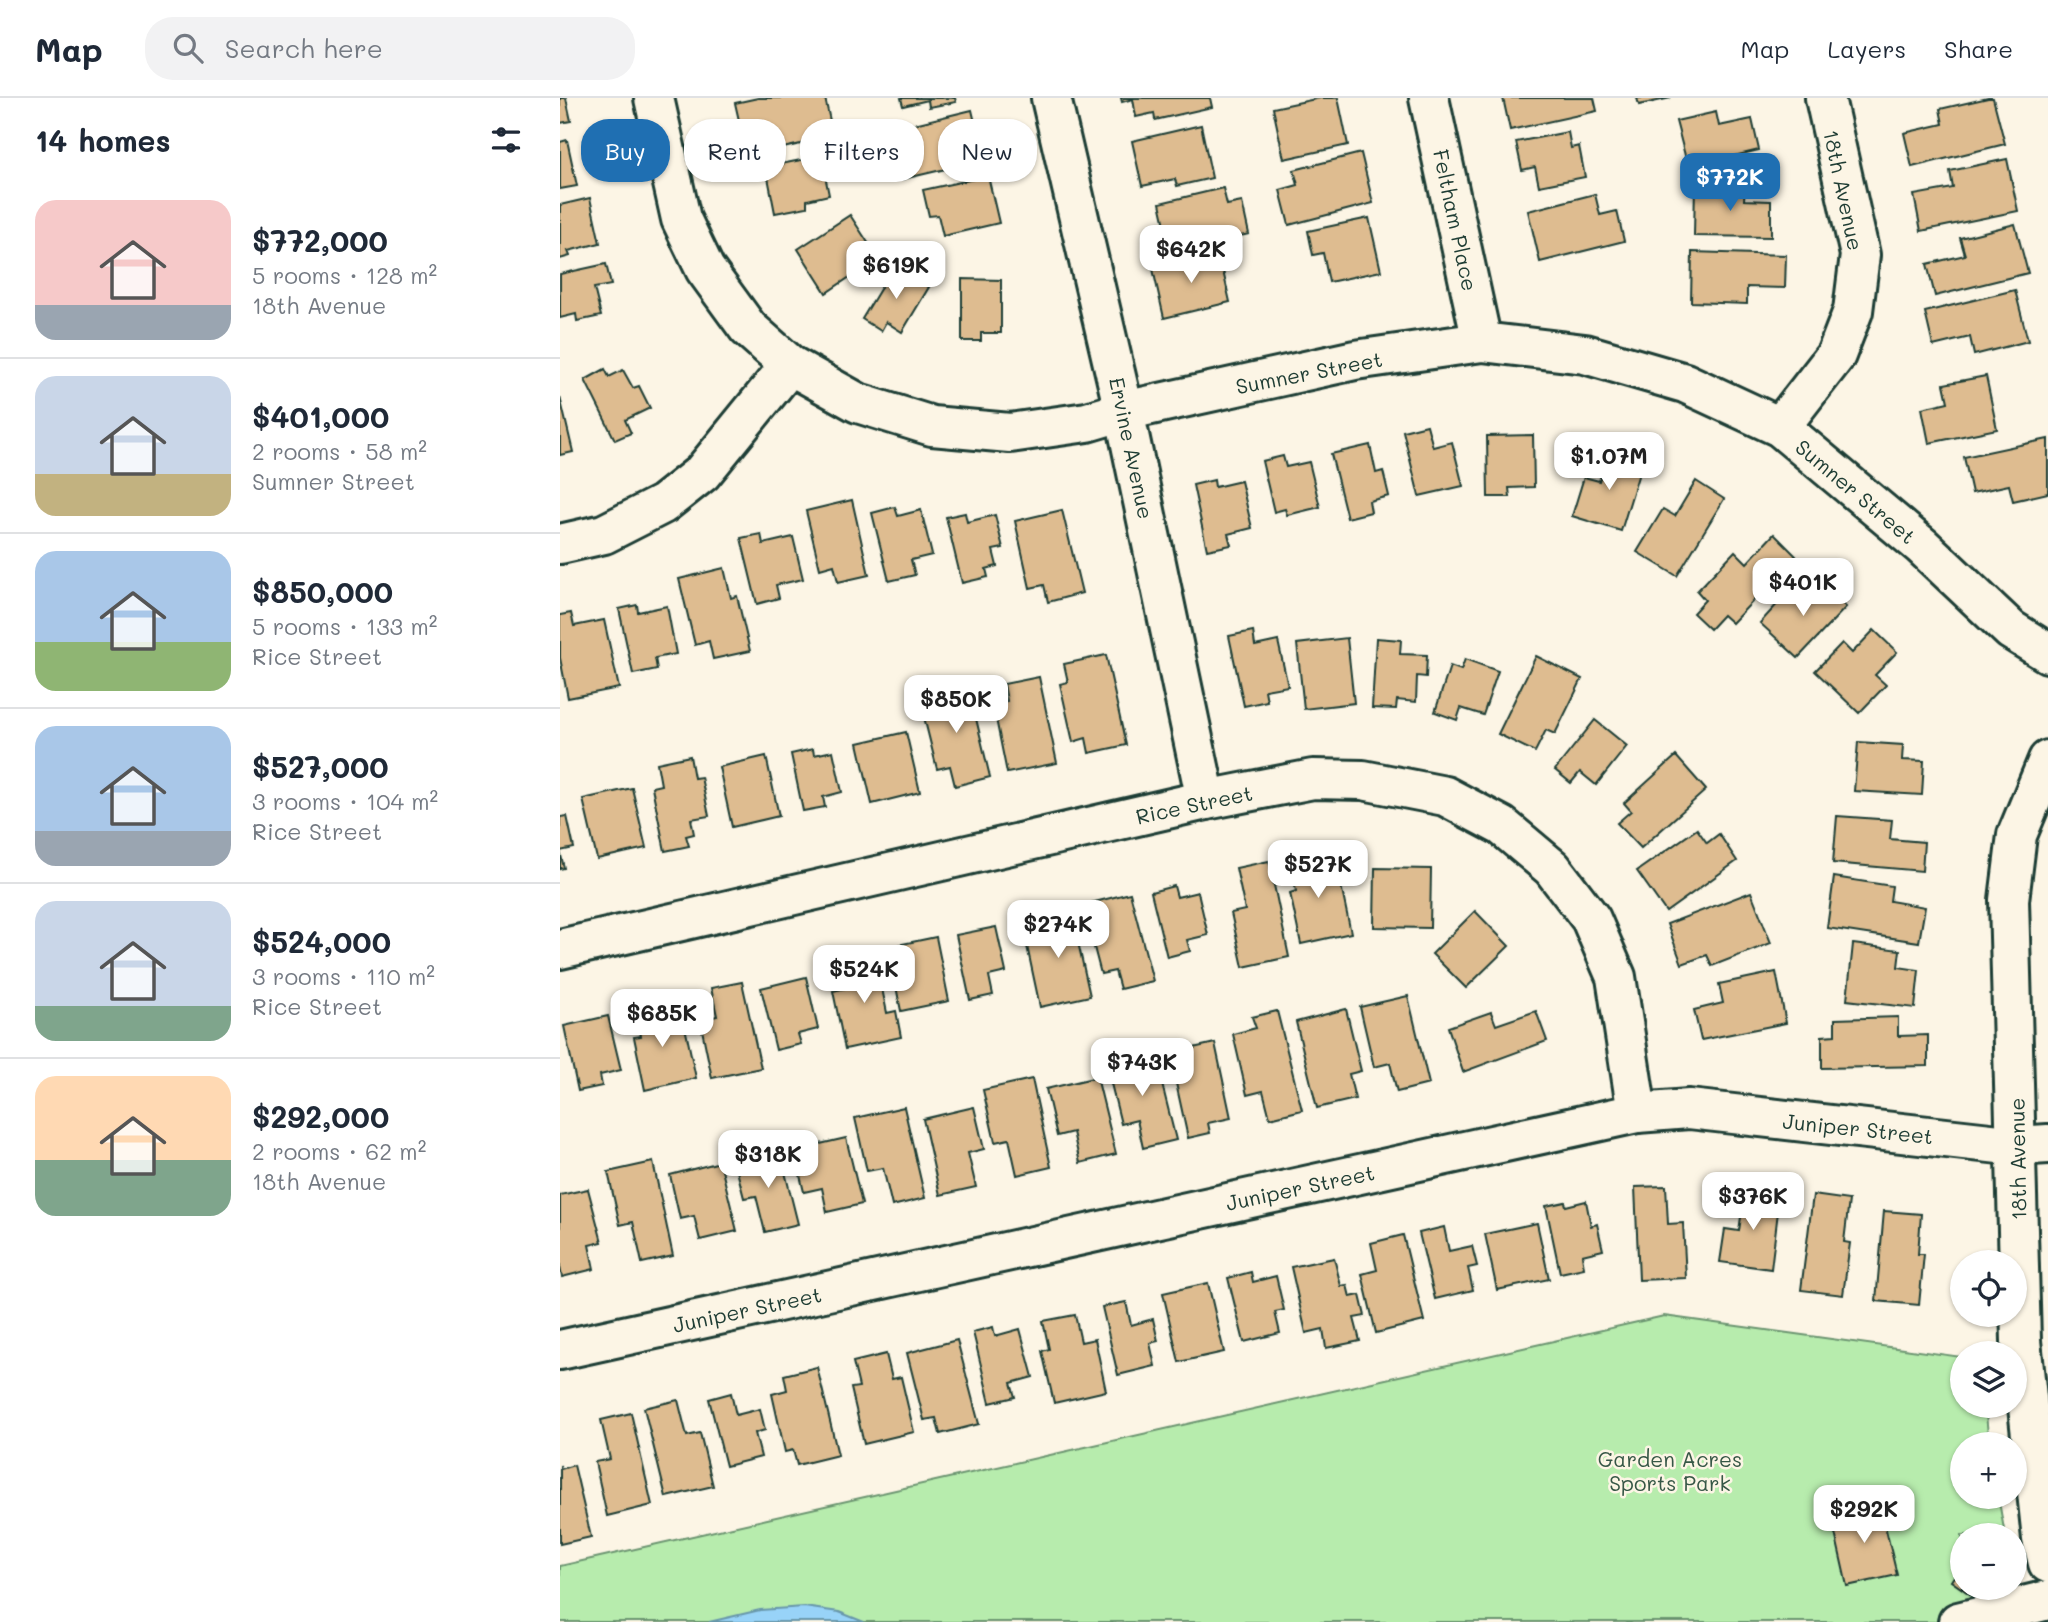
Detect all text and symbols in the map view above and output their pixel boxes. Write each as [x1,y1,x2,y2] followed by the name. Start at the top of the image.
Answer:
[145,17,635,80] search box
[35,27,103,70] text: Map
[169,29,207,67] icon: search
[225,31,383,65] text: Search here
[1741,33,1789,64] text: Map
[1827,33,1906,64] text: Layers
[1944,33,2013,64] text: Share
[581,119,670,182] chip: Buy
[684,119,786,182] chip: Rent
[800,119,924,182] chip: Filters
[938,119,1037,182] chip: New
[35,120,171,160] text: 14 homes
[487,121,525,159] icon: filters
[1818,127,1870,253] street label: 18th Avenue
[1428,147,1484,293] street label: Feltham Place
[1681,153,1779,213] pin: $772K
[1696,161,1764,191] text: $772K
[252,220,388,260] text: $772,000
[1142,226,1240,285] pin: $642K
[91,228,175,312] icon: home
[1156,233,1226,263] text: $642K
[847,242,945,301] pin: $619K
[862,249,930,279] text: $619K
[252,260,437,290] text: 5 rooms · 128 m²
[252,290,386,320] text: 18th Avenue
[1233,345,1385,399] street label: Sumner Street
[1104,375,1160,521] street label: Ervine Avenue
[252,396,389,436] text: $401,000
[91,404,175,488] icon: home
[1552,432,1666,492] pin: $1.07M
[1790,433,1922,549] street label: Sumner Street
[252,436,427,466] text: 2 rooms · 58 m²
[1570,440,1648,470] text: $1.07M
[252,466,415,496] text: Sumner Street
[1754,559,1852,618] pin: $401K
[1769,566,1837,596] text: $401K
[252,571,393,611] text: $850,000
[91,579,175,663] icon: home
[252,611,437,641] text: 5 rooms · 133 m²
[252,641,382,671] text: Rice Street
[907,676,1005,735] pin: $850K
[920,683,992,713] text: $850K
[252,746,389,786] text: $527,000
[91,754,175,838] icon: home
[1133,778,1255,830] street label: Rice Street
[252,786,438,816] text: 3 rooms · 104 m²
[252,816,382,846] text: Rice Street
[1269,840,1367,900] pin: $527K
[1284,848,1352,878] text: $527K
[1009,900,1107,960] pin: $274K
[1023,908,1093,938] text: $274K
[252,921,391,961] text: $524,000
[91,929,175,1013] icon: home
[815,946,913,1005] pin: $524K
[829,953,899,983] text: $524K
[252,961,435,991] text: 3 rooms · 110 m²
[613,990,711,1049] pin: $685K
[252,991,382,1021] text: Rice Street
[627,997,697,1027] text: $685K
[1093,1038,1191,1098] pin: $743K
[1107,1046,1177,1076] text: $743K
[252,1096,389,1136] text: $292,000
[2002,1097,2032,1221] street label: 18th Avenue
[91,1104,175,1188] icon: home
[1781,1107,1935,1149] street label: Juniper Street
[719,1130,817,1190] pin: $318K
[252,1136,426,1166] text: 2 rooms · 62 m²
[734,1138,802,1168] text: $318K
[1223,1158,1377,1216] street label: Juniper Street
[252,1166,386,1196] text: 18th Avenue
[1704,1172,1802,1232] pin: $376K
[1718,1180,1788,1210] text: $376K
[1950,1250,2027,1600] map controls
[1950,1250,2027,1327] button: locate
[670,1280,824,1338] street label: Juniper Street
[1950,1341,2027,1418] button: layers
[1950,1432,2027,1509] button: +
[1598,1445,1742,1496] park label: Garden Acres Sports Park
[1815,1486,1913,1545] pin: $292K
[1830,1493,1898,1523] text: $292K
[1950,1523,2027,1600] button: −

